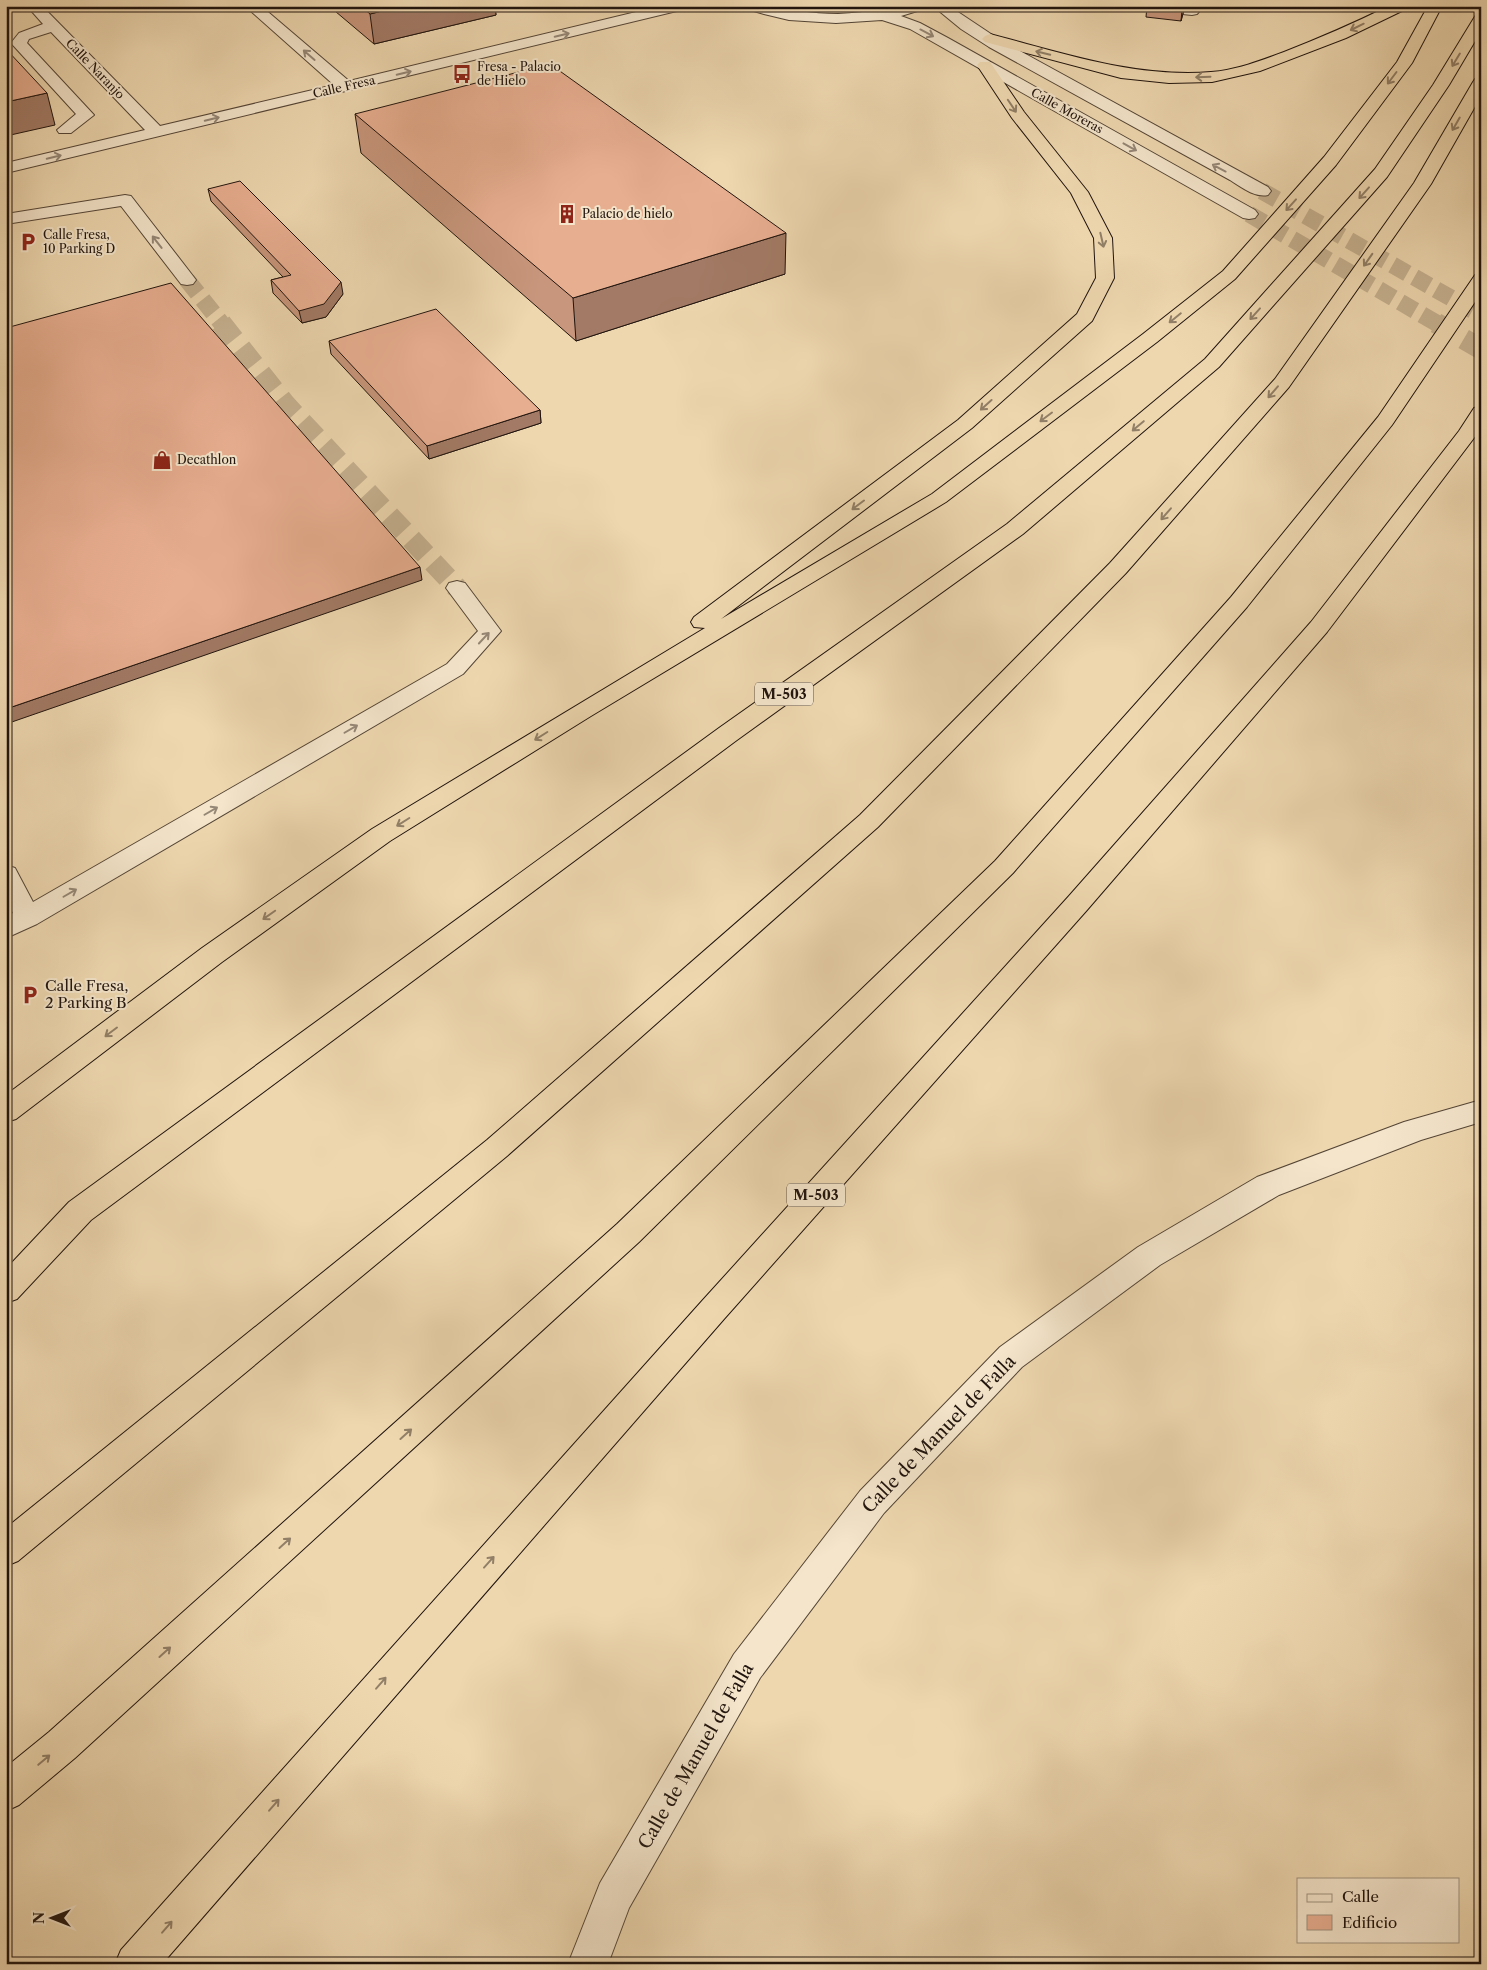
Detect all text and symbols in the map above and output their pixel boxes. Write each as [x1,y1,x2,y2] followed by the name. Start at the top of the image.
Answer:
[1350,23,1365,33] one-way arrow
[920,28,935,38] one-way arrow
[553,30,569,39] one-way arrow
[63,35,128,102] street label: Calle Naranjo
[1036,48,1052,57] one-way arrow
[303,50,316,61] one-way arrow
[1450,52,1460,66] one-way arrow
[477,59,561,88] place label: Fresa - Palacio de Hielo
[451,63,473,85] bus stop icon: Fresa - Palacio de Hielo
[395,68,411,77] one-way arrow
[1387,71,1398,84] one-way arrow
[311,72,377,101] street label: Calle Fresa
[1195,72,1212,82] one-way arrow
[1029,85,1106,137] street label: Calle Moreras
[1008,98,1018,112] one-way arrow
[203,114,219,123] one-way arrow
[1451,116,1461,131] one-way arrow
[1122,142,1137,152] one-way arrow
[45,152,61,161] one-way arrow
[1212,163,1227,172] one-way arrow
[1358,186,1369,199] one-way arrow
[1285,199,1297,212] one-way arrow
[556,203,578,225] building icon: Palacio de hielo
[582,206,673,221] place label: Palacio de hielo
[43,227,116,256] place label: Calle Fresa, 10 Parking D
[17,231,39,253] parking icon: Calle Fresa, 10 Parking D
[1098,231,1107,247] one-way arrow
[152,235,162,249] one-way arrow
[1363,253,1373,267] one-way arrow
[1250,308,1261,321] one-way arrow
[1169,313,1182,324] one-way arrow
[1268,386,1279,399] one-way arrow
[980,399,993,411] one-way arrow
[1039,412,1053,422] one-way arrow
[1131,420,1144,431] one-way arrow
[151,449,173,471] shop icon: Decathlon
[177,452,237,467] place label: Decathlon
[852,499,865,510] one-way arrow
[1161,507,1172,520] one-way arrow
[478,631,490,644] one-way arrow
[755,682,813,706] road number: M-503
[344,724,359,734] one-way arrow
[534,731,548,742] one-way arrow
[203,805,217,815] one-way arrow
[396,817,410,827] one-way arrow
[63,887,77,897] one-way arrow
[263,910,277,920] one-way arrow
[45,976,128,1012] place label: Calle Fresa, 2 Parking B
[19,984,41,1006] parking icon: Calle Fresa, 2 Parking B
[104,1027,118,1037] one-way arrow
[787,1184,845,1206] road number: M-503
[858,1350,1021,1518] street label: Calle de Manuel de Falla
[399,1428,412,1440] one-way arrow
[279,1537,292,1549] one-way arrow
[483,1555,495,1568] one-way arrow
[158,1646,171,1658] one-way arrow
[634,1658,759,1853] street label: Calle de Manuel de Falla
[376,1677,387,1690] one-way arrow
[37,1755,50,1766] one-way arrow
[268,1799,280,1812] one-way arrow
[1297,1878,1460,1942] legend
[1342,1887,1379,1906] text: Calle
[28,1892,78,1942] north arrow
[30,1912,48,1924] text: N
[1342,1913,1397,1932] text: Edificio
[161,1921,173,1934] one-way arrow

